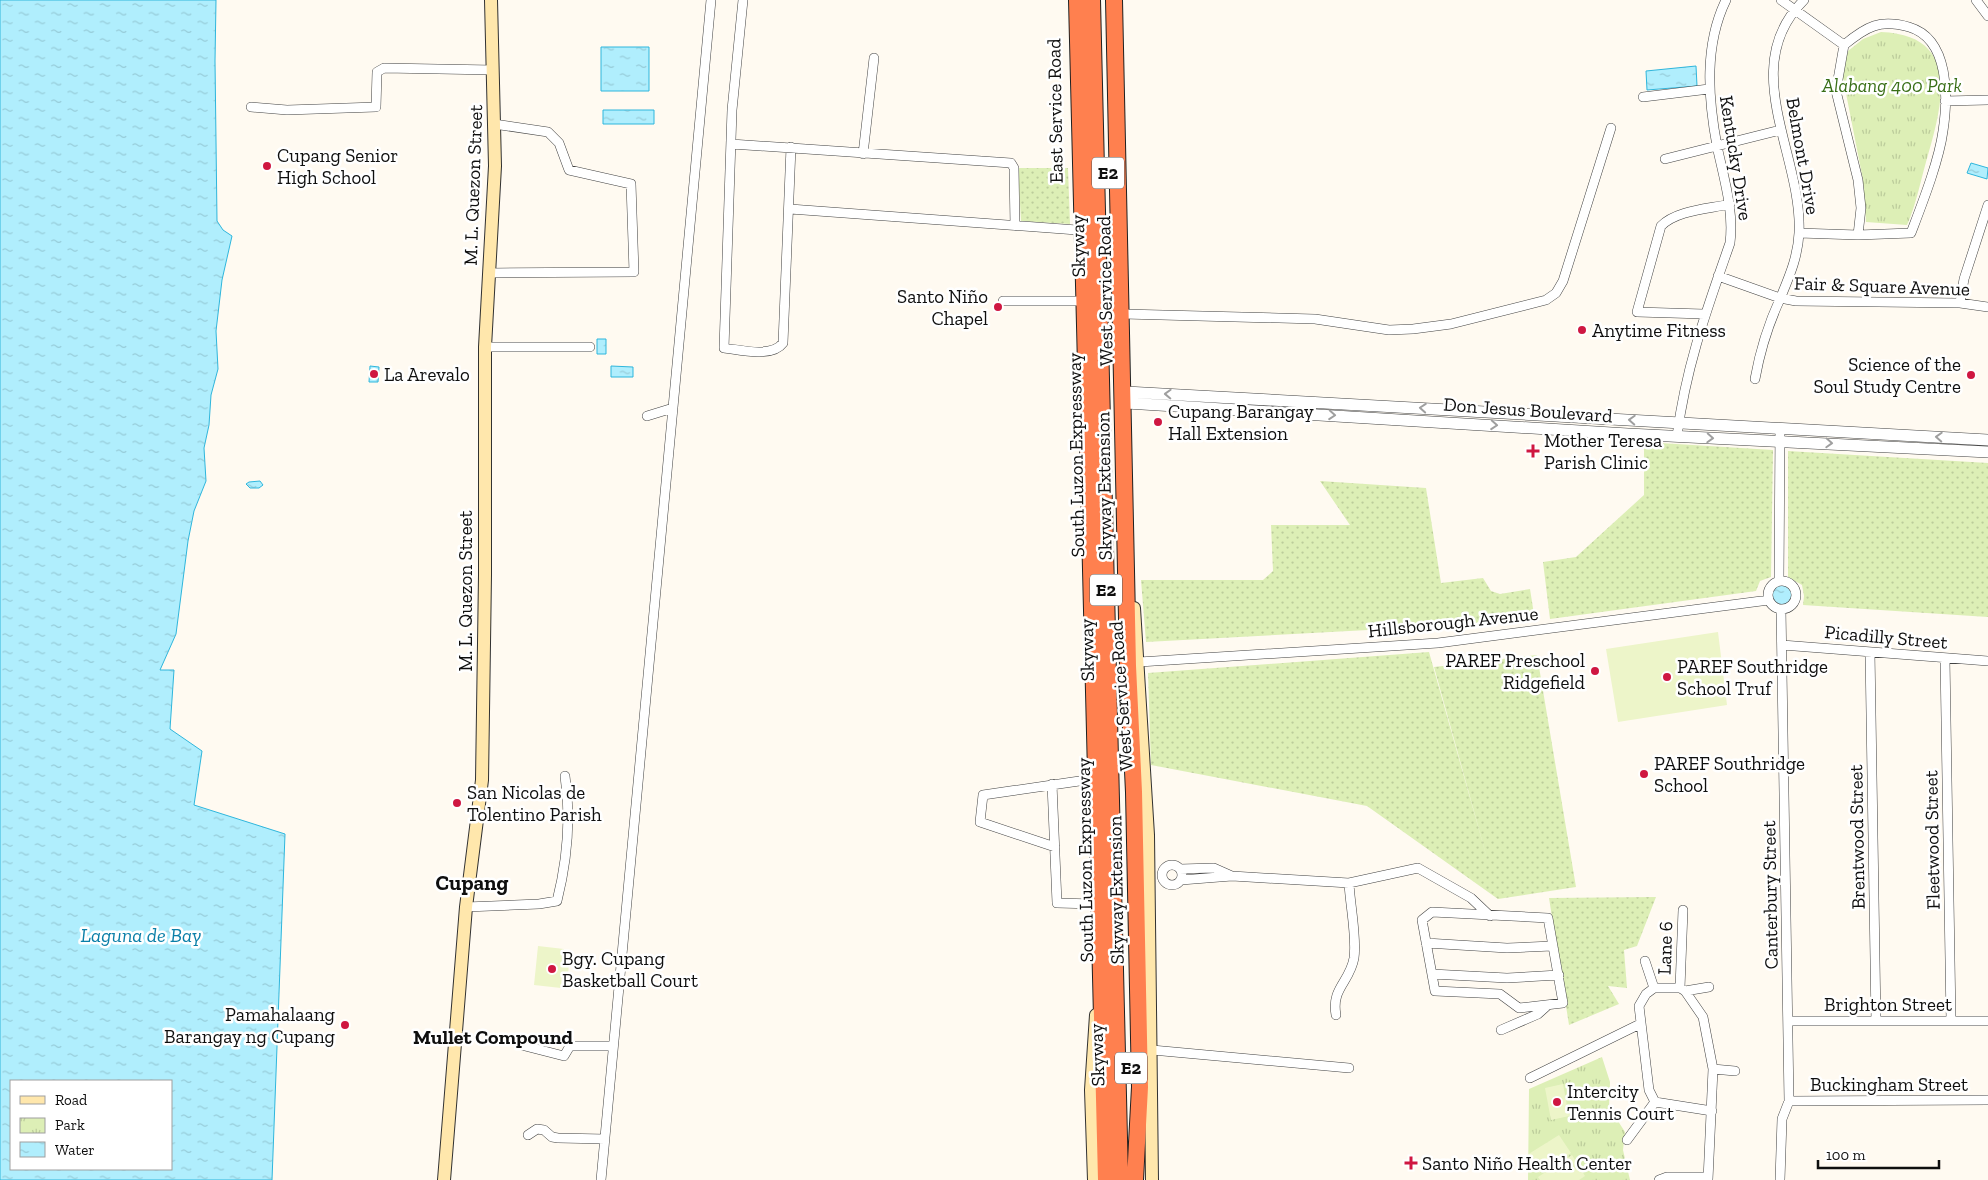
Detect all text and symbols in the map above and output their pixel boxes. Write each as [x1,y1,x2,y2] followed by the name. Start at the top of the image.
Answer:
[1042,38,1068,184] street label: East Service Road
[1821,74,1962,97] park label: Alabang 400 Park
[1715,94,1757,222] street label: Kentucky Drive
[1781,96,1825,216] street label: Belmont Drive
[459,104,487,266] street label: M. L. Quezon Street
[277,144,398,189] place label: Cupang Senior High School
[1092,158,1124,188] road number: E2
[261,160,273,172] marker: Cupang Senior High School
[1066,214,1090,278] street label: Skyway
[1092,215,1118,366] street label: West Service Road
[1794,271,1970,301] street label: Fair & Square Avenue
[897,285,988,330] place label: Santo Niño Chapel
[992,301,1004,313] marker: Santo Niño Chapel
[1592,319,1726,342] place label: Anytime Fitness
[1576,324,1588,336] marker: Anytime Fitness
[1063,352,1089,558] street label: South Luzon Expressway
[1813,353,1961,398] place label: Science of the Soul Study Centre
[384,363,470,386] place label: La Arevalo
[368,368,380,380] marker: La Arevalo
[1965,369,1977,381] marker: Science of the Soul Study Centre
[1164,388,1172,399] one-way arrow
[1443,393,1614,427] street label: Don Jesus Boulevard
[1168,400,1314,445] place label: Cupang Barangay Hall Extension
[1418,403,1426,414] one-way arrow
[1328,409,1336,420] one-way arrow
[1091,411,1117,561] street label: Skyway Extension
[1628,414,1636,425] one-way arrow
[1152,416,1164,428] marker: Cupang Barangay Hall Extension
[1490,419,1498,430] one-way arrow
[1544,429,1662,474] place label: Mother Teresa Parish Clinic
[1935,432,1943,443] one-way arrow
[1706,433,1714,444] one-way arrow
[1826,438,1834,449] one-way arrow
[1526,444,1540,458] marker: Mother Teresa Parish Clinic
[454,510,477,672] street label: M. L. Quezon Street
[1090,574,1122,606] road number: E2
[1367,602,1539,642] street label: Hillsborough Avenue
[1075,618,1099,682] street label: Skyway
[1104,620,1138,772] street label: West Service Road
[1824,620,1948,654] street label: Picadilly Street
[1445,649,1586,694] place label: PAREF Preschool Ridgefield
[1677,655,1828,700] place label: PAREF Southridge School Truf
[1589,665,1601,677] marker: PAREF Preschool Ridgefield
[1661,671,1673,683] marker: PAREF Southridge School Truf
[1654,752,1805,797] place label: PAREF Southridge School
[1072,757,1098,963] street label: South Luzon Expressway
[1844,764,1870,910] street label: Brentwood Street
[1638,768,1650,780] marker: PAREF Southridge School
[1919,770,1945,910] street label: Fleetwood Street
[467,781,602,826] place label: San Nicolas de Tolentino Parish
[451,797,463,809] marker: San Nicolas de Tolentino Parish
[1103,815,1129,965] street label: Skyway Extension
[1757,820,1783,970] street label: Canterbury Street
[436,870,508,895] district label: Cupang
[1653,921,1677,975] street label: Lane 6
[81,923,201,947] water label: Laguna de Bay
[562,947,698,992] place label: Bgy. Cupang Basketball Court
[546,963,558,975] marker: Bgy. Cupang Basketball Court
[1824,993,1952,1016] street label: Brighton Street
[164,1003,336,1048] place label: Pamahalaang Barangay ng Cupang
[339,1019,351,1031] marker: Pamahalaang Barangay ng Cupang
[1084,1023,1110,1087] street label: Skyway
[413,1025,573,1049] district label: Mullet Compound
[1115,1052,1147,1084] road number: E2
[1810,1073,1968,1096] street label: Buckingham Street
[10,1080,172,1170] legend
[1567,1080,1674,1125] place label: Intercity Tennis Court
[55,1091,88,1109] text: Road
[1551,1096,1563,1108] marker: Intercity Tennis Court
[55,1116,85,1134] text: Park
[1818,1138,1939,1170] scale bar
[55,1141,95,1159] text: Water
[1826,1146,1865,1164] text: 100 m
[1422,1152,1632,1175] place label: Santo Niño Health Center
[1404,1156,1418,1170] marker: Santo Niño Health Center

